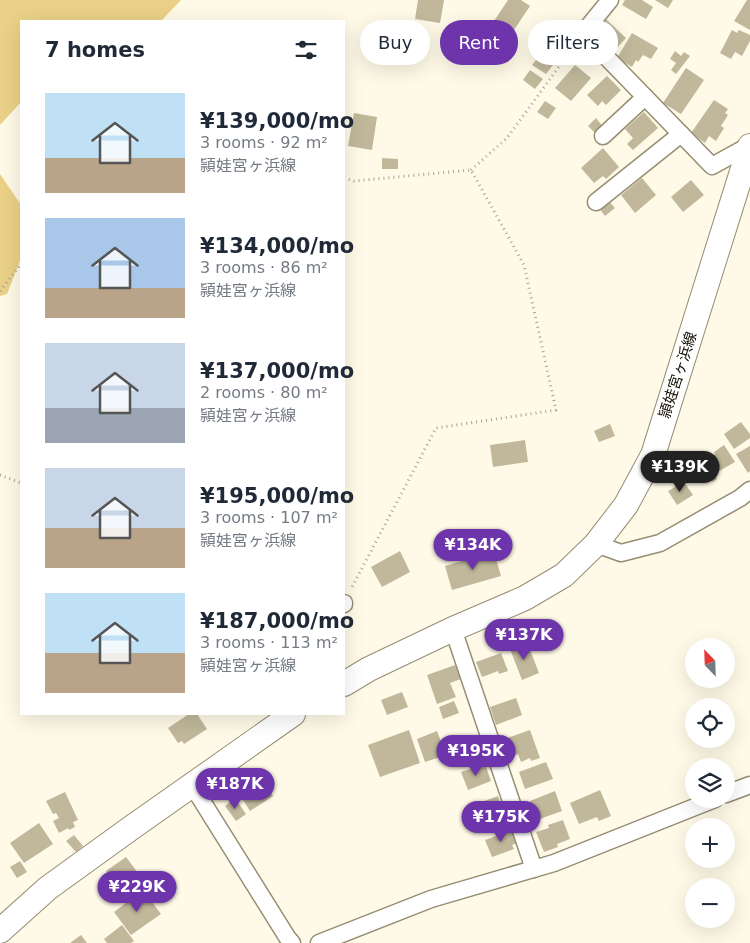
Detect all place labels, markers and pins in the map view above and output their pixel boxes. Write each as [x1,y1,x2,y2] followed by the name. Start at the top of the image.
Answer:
[645,450,715,493] pin: ¥139K
[438,528,508,571] pin: ¥134K
[489,618,559,661] pin: ¥137K
[441,734,511,777] pin: ¥195K
[200,768,270,810] pin: ¥187K
[466,800,536,843] pin: ¥175K
[102,870,172,913] pin: ¥229K

